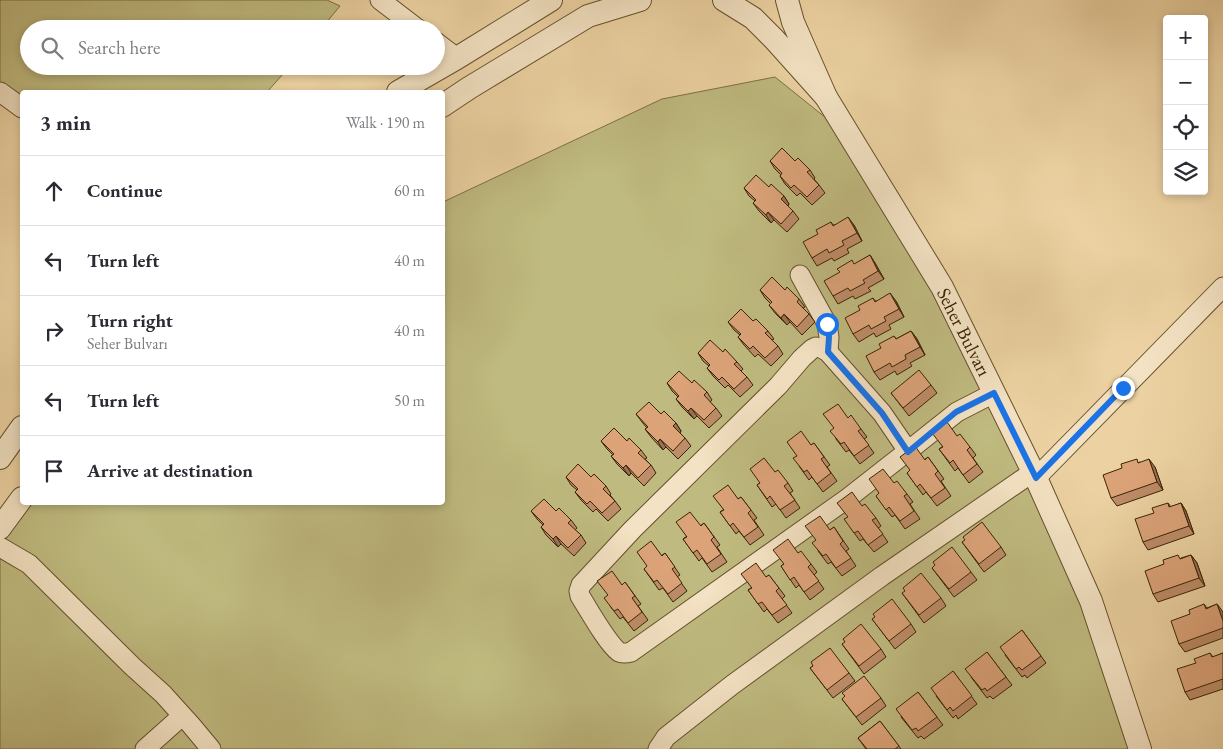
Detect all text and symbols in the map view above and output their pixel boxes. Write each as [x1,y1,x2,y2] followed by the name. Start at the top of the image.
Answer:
[1163,15,1208,195] map controls
[1163,15,1208,60] button: +
[20,20,445,75] search box
[38,34,66,62] icon: search
[78,35,160,60] text: Search here
[1163,60,1208,105] button: −
[1163,105,1208,150] button: locate
[40,109,91,136] text: 3 min
[346,112,425,133] text: Walk · 190 m
[1163,150,1208,195] button: layers
[40,177,68,205] icon: ahead
[87,178,162,203] text: Continue
[394,180,425,201] text: 60 m
[40,247,68,275] icon: left
[87,248,159,273] text: Turn left
[394,250,425,271] text: 40 m
[931,284,997,381] street label: Seher Bulvarı
[87,308,173,333] text: Turn right
[816,313,839,336] route start
[40,317,68,345] icon: right
[394,320,425,341] text: 40 m
[87,333,168,354] text: Seher Bulvarı
[1112,377,1135,400] route end
[40,387,68,415] icon: left
[87,388,159,413] text: Turn left
[394,390,425,411] text: 50 m
[40,457,68,485] icon: arrive
[87,458,253,483] text: Arrive at destination

